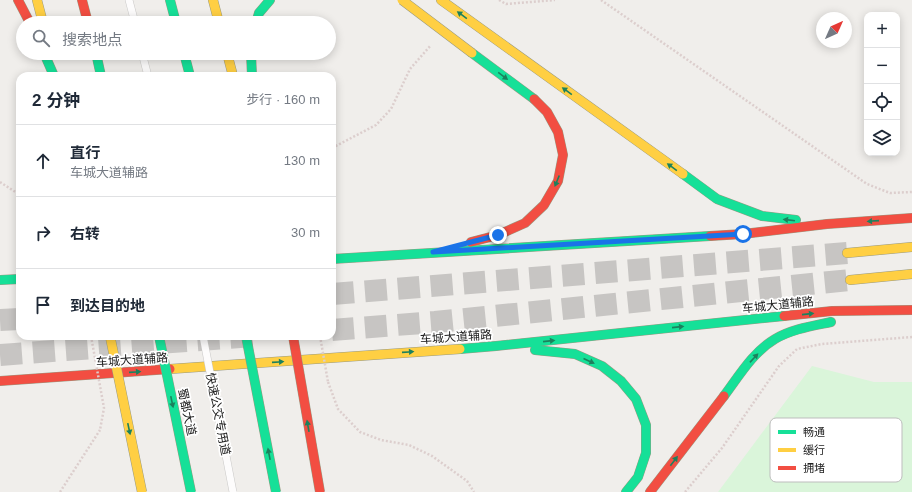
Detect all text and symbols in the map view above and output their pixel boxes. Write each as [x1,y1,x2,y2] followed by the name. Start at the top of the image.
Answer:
[456,11,467,19] one-way arrow
[816,12,852,48] north arrow
[864,12,900,156] map controls
[864,12,900,48] button: +
[16,16,336,60] search box
[30,27,52,49] icon: search
[62,31,122,48] text: 搜索地点
[864,48,900,84] button: −
[498,72,509,81] one-way arrow
[864,84,900,120] button: locate
[562,87,572,95] one-way arrow
[32,91,80,110] text: 2 分钟
[246,92,320,107] text: 步行 · 160 m
[864,120,900,156] button: layers
[70,144,100,161] text: 直行
[32,150,54,172] icon: ahead
[284,153,320,168] text: 130 m
[667,163,678,171] one-way arrow
[70,165,148,180] text: 车城大道辅路
[553,176,559,188] one-way arrow
[782,216,795,223] one-way arrow
[867,217,879,224] one-way arrow
[32,222,54,244] icon: right
[70,225,100,242] text: 右转
[291,225,320,240] text: 30 m
[734,225,752,243] route start
[489,226,507,244] route end
[32,294,54,316] icon: arrive
[741,294,815,316] street label: 车城大道辅路
[70,297,145,314] text: 到达目的地
[802,311,814,317] one-way arrow
[672,324,684,331] one-way arrow
[420,328,492,346] street label: 车城大道辅路
[543,337,555,344] one-way arrow
[402,349,414,356] one-way arrow
[96,351,168,369] street label: 车城大道辅路
[749,353,758,363] one-way arrow
[272,358,284,365] one-way arrow
[584,358,595,364] one-way arrow
[129,368,141,375] one-way arrow
[203,371,233,457] street label: 快速公交专用道
[175,387,199,437] street label: 蜀都大道
[170,396,176,408] one-way arrow
[770,418,902,482] legend
[305,420,311,432] one-way arrow
[126,423,132,435] one-way arrow
[803,426,825,438] text: 畅通
[803,444,825,456] text: 缓行
[266,448,272,460] one-way arrow
[670,456,678,466] one-way arrow
[803,462,825,474] text: 拥堵

